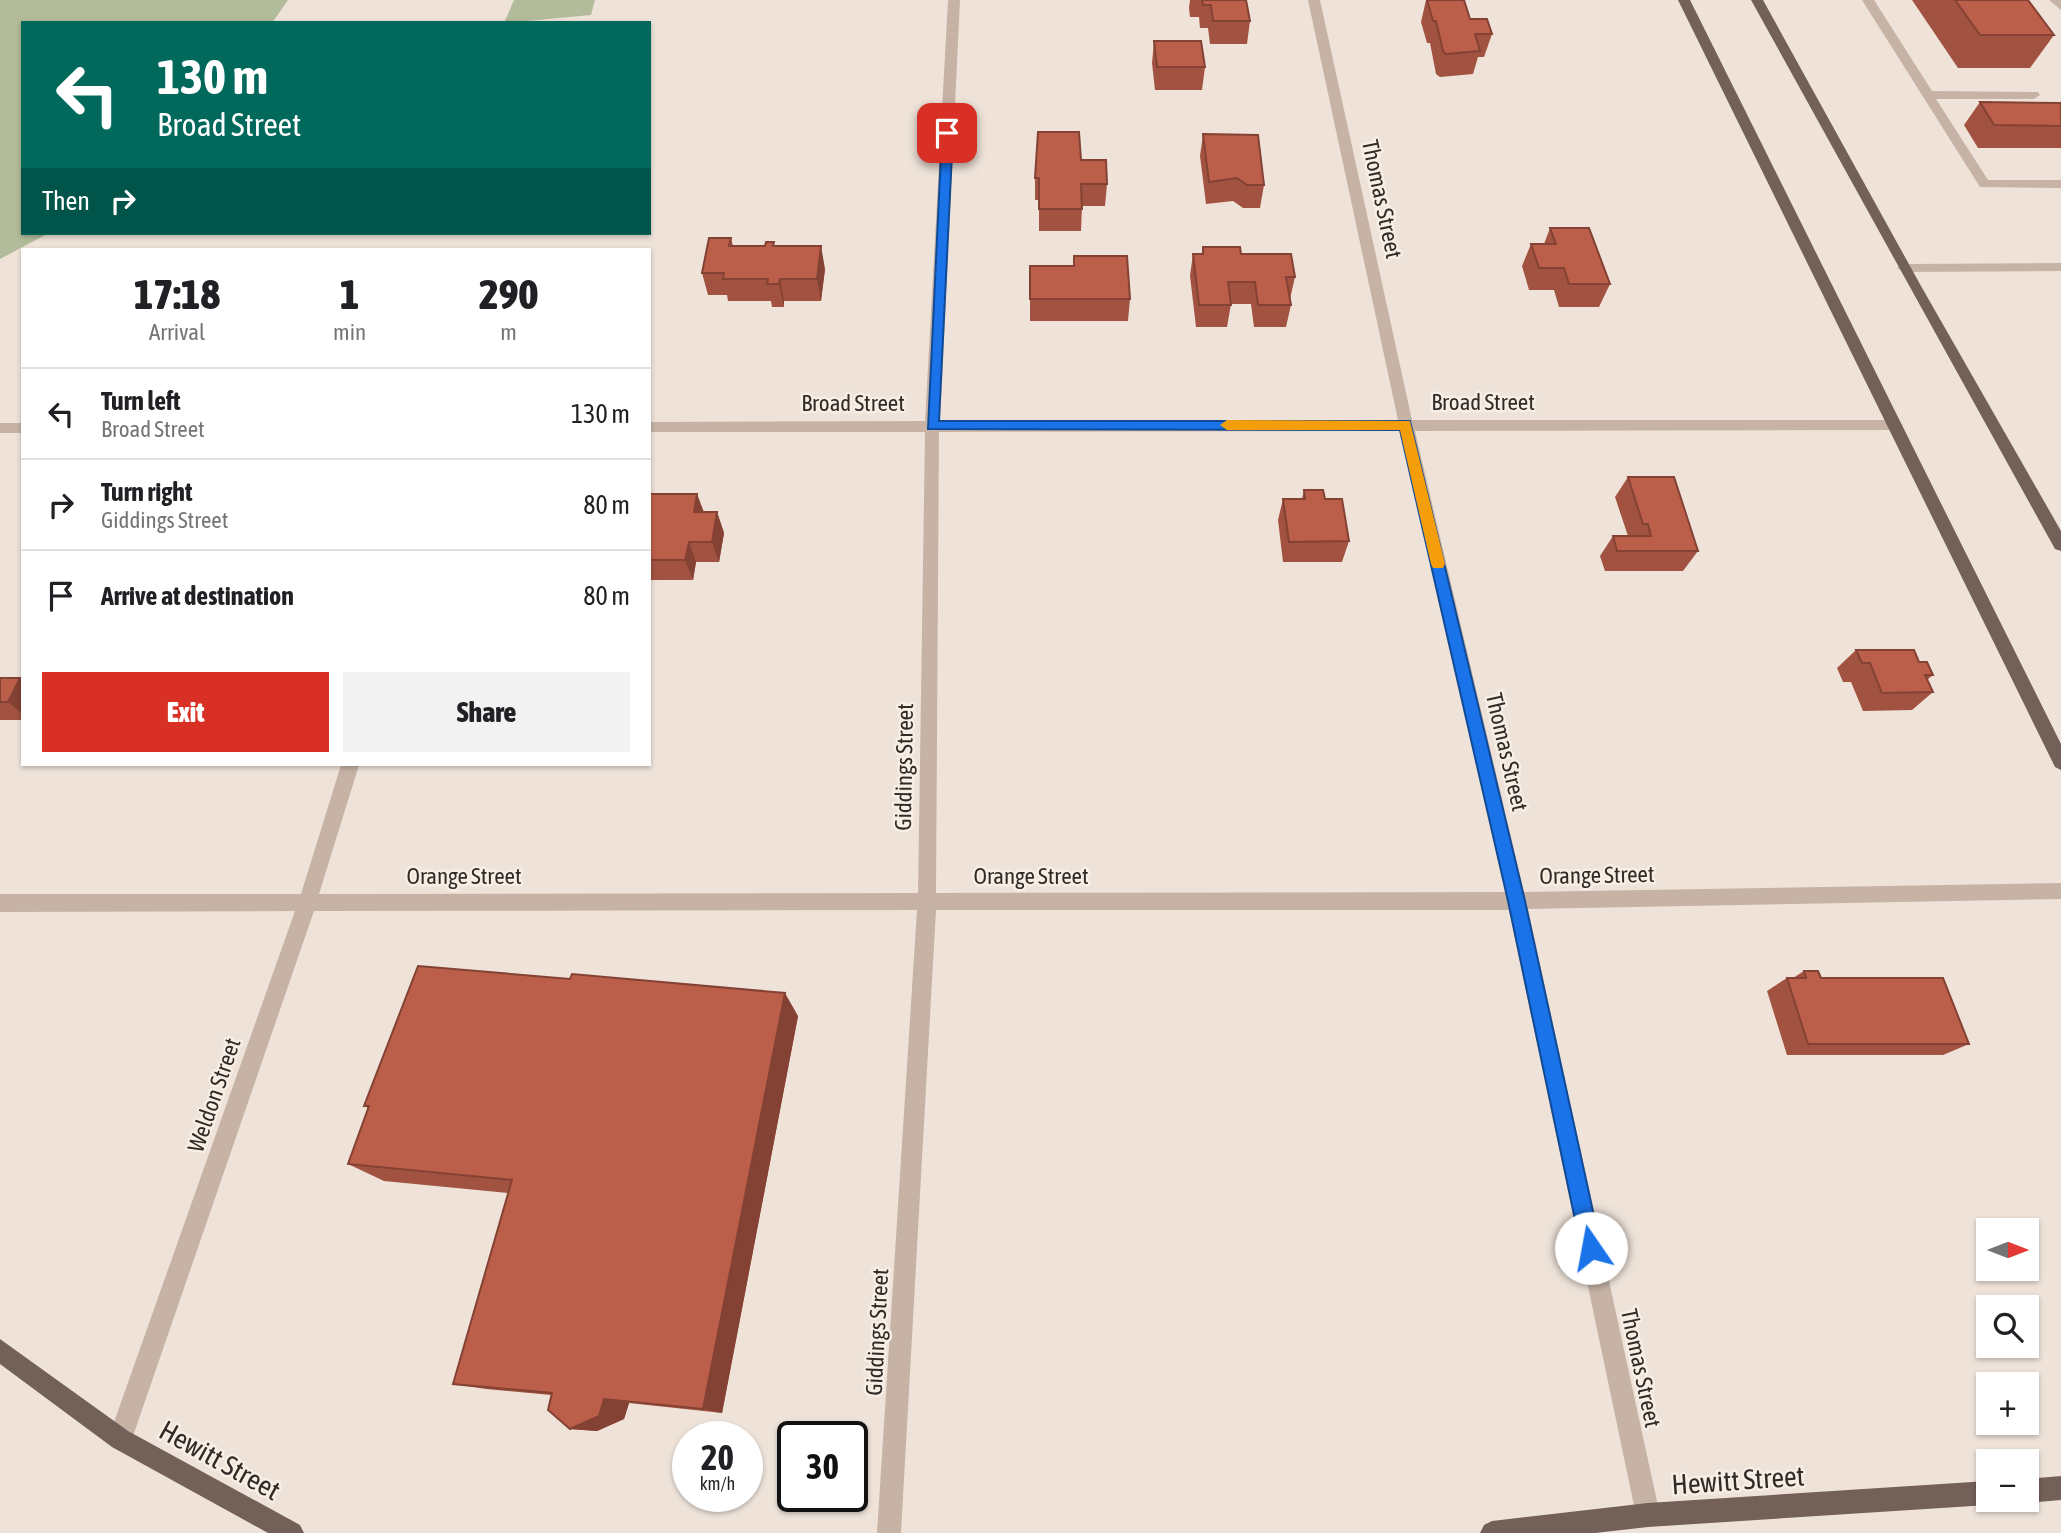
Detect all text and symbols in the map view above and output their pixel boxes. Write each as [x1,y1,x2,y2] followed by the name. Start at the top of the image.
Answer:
[157,48,268,104] text: 130 m
[42,49,133,140] icon: left
[917,103,977,163] pin
[157,106,301,143] text: Broad Street
[928,114,966,152] icon: arrive
[1357,137,1407,261] street label: Thomas Street
[104,182,142,220] icon: right
[42,186,90,216] text: Then
[134,270,220,318] text: 17:18
[340,270,359,318] text: 1
[479,270,538,318] text: 290
[149,319,205,345] text: Arrival
[333,319,366,345] text: min
[500,319,517,345] text: m
[101,386,181,416] text: Turn left
[1431,389,1535,415] street label: Broad Street
[801,390,905,416] street label: Broad Street
[42,395,80,433] icon: left
[571,399,630,429] text: 130 m
[101,416,205,442] text: Broad Street
[101,477,192,507] text: Turn right
[42,486,80,524] icon: right
[583,490,630,520] text: 80 m
[101,507,228,533] text: Giddings Street
[42,577,80,615] icon: arrive
[101,581,294,611] text: Arrive at destination
[583,581,630,611] text: 80 m
[42,672,329,752] button: Exit
[343,672,630,752] button: Share
[1481,690,1533,814] street label: Thomas Street
[890,703,918,831] street label: Giddings Street
[1539,861,1655,889] street label: Orange Street
[406,863,522,889] street label: Orange Street
[973,863,1089,889] street label: Orange Street
[182,1035,246,1155] street label: Weldon Street
[1554,1211,1628,1285] position arrow
[1976,1218,2039,1281] north arrow
[1976,1218,2039,1512] map controls
[861,1268,893,1396] street label: Giddings Street
[1976,1295,2039,1358] button: search
[1616,1306,1666,1430] street label: Thomas Street
[1976,1372,2039,1435] button: +
[154,1414,286,1506] street label: Hewitt Street
[777,1421,868,1512] speed limit sign: 30
[701,1437,734,1477] text: 20
[1976,1449,2039,1512] button: −
[1670,1459,1806,1501] street label: Hewitt Street
[700,1473,735,1494] text: km/h

